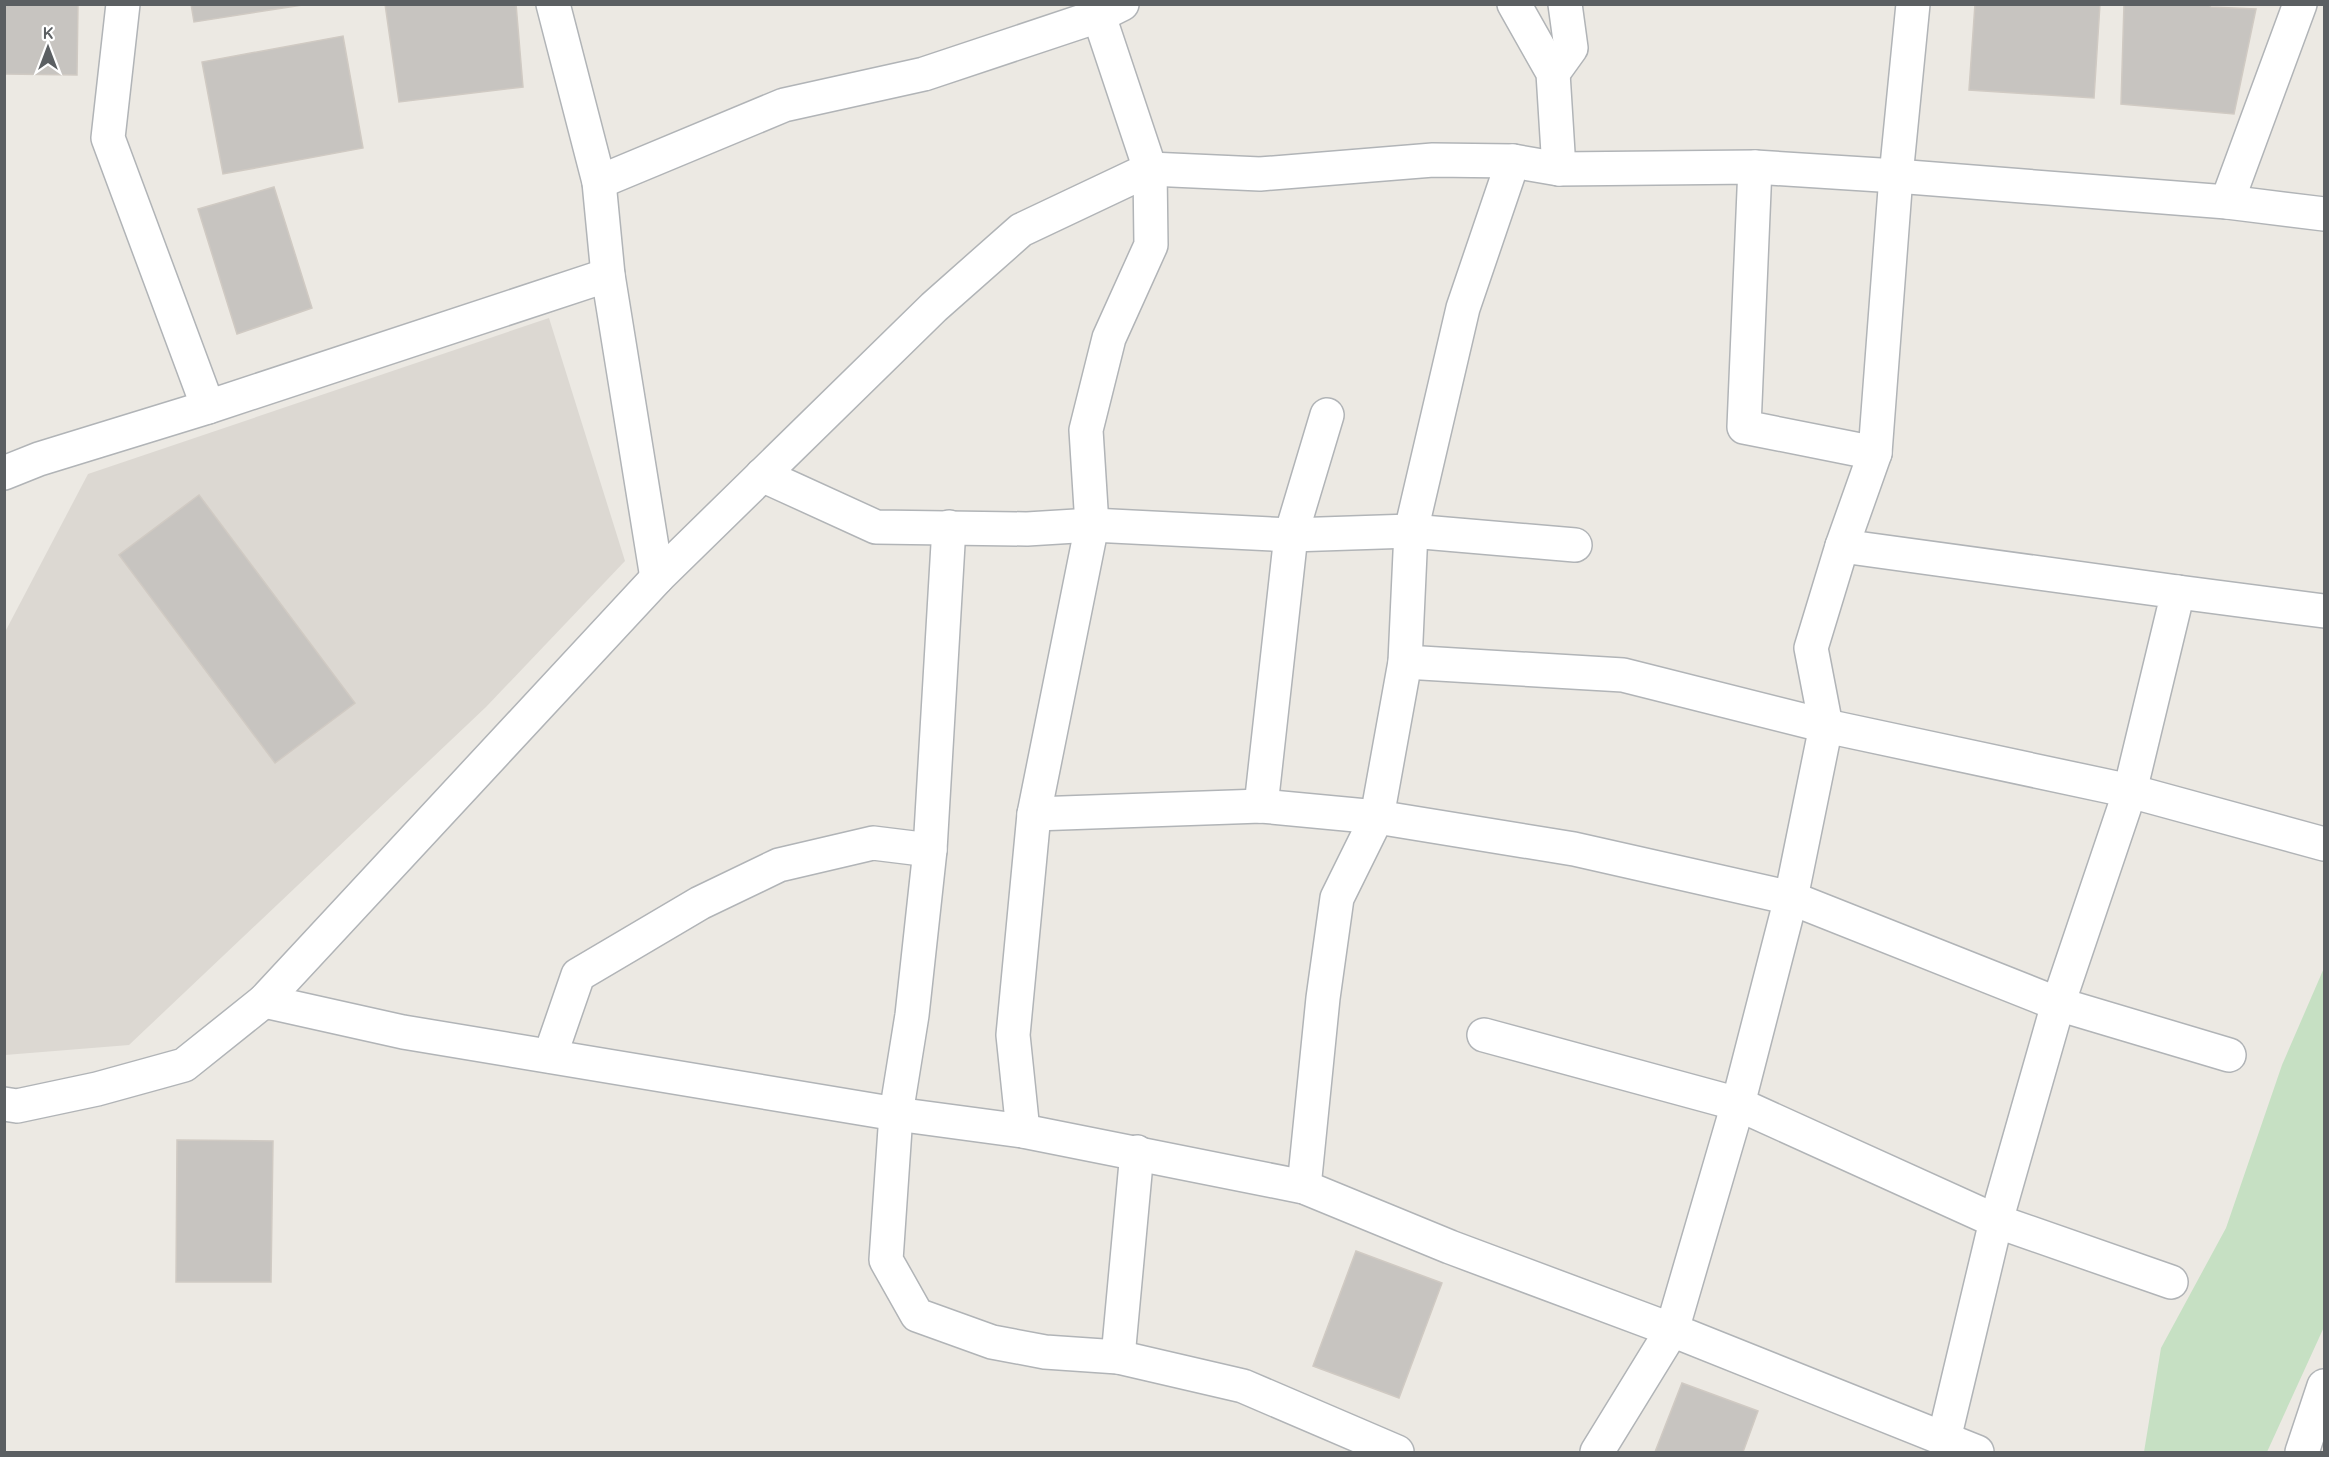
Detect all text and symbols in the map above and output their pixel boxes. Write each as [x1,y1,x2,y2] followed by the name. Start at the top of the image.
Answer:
[18,18,78,78] north arrow
[43,23,53,43] text: K

